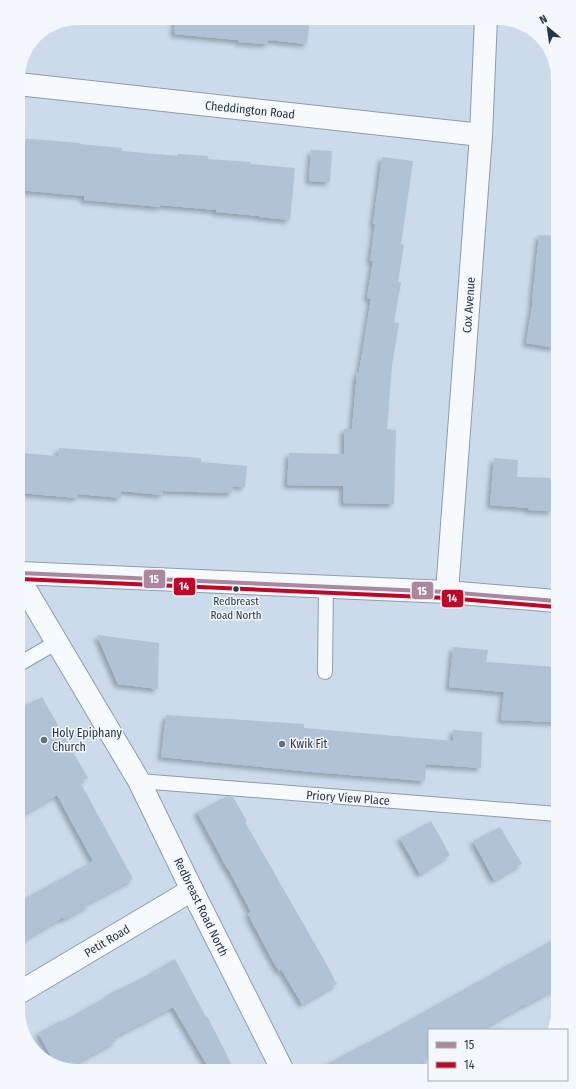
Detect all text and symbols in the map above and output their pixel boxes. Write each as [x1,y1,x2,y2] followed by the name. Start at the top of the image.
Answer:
[528,8,568,48] north arrow
[537,12,549,27] text: N
[204,98,296,122] street label: Cheddington Road
[460,276,478,334] street label: Cox Avenue
[143,569,166,589] line badge: 15
[149,573,160,586] text: 15
[173,577,196,596] line badge: 14
[179,580,189,593] text: 14
[411,581,434,600] line badge: 15
[231,584,241,594] marker: Redbreast Road North
[417,585,428,598] text: 15
[441,589,464,608] line badge: 14
[447,592,457,605] text: 14
[210,595,262,622] place label: Redbreast Road North
[52,726,123,754] place label: Holy Epiphany Church
[39,735,49,745] marker: Holy Epiphany Church
[290,737,327,751] place label: Kwik Fit
[277,739,287,749] marker: Kwik Fit
[306,788,390,808] street label: Priory View Place
[171,855,231,959] street label: Redbreast Road North
[82,922,132,960] street label: Petit Road
[428,1029,568,1081] legend
[464,1038,475,1052] text: 15
[464,1058,475,1072] text: 14

